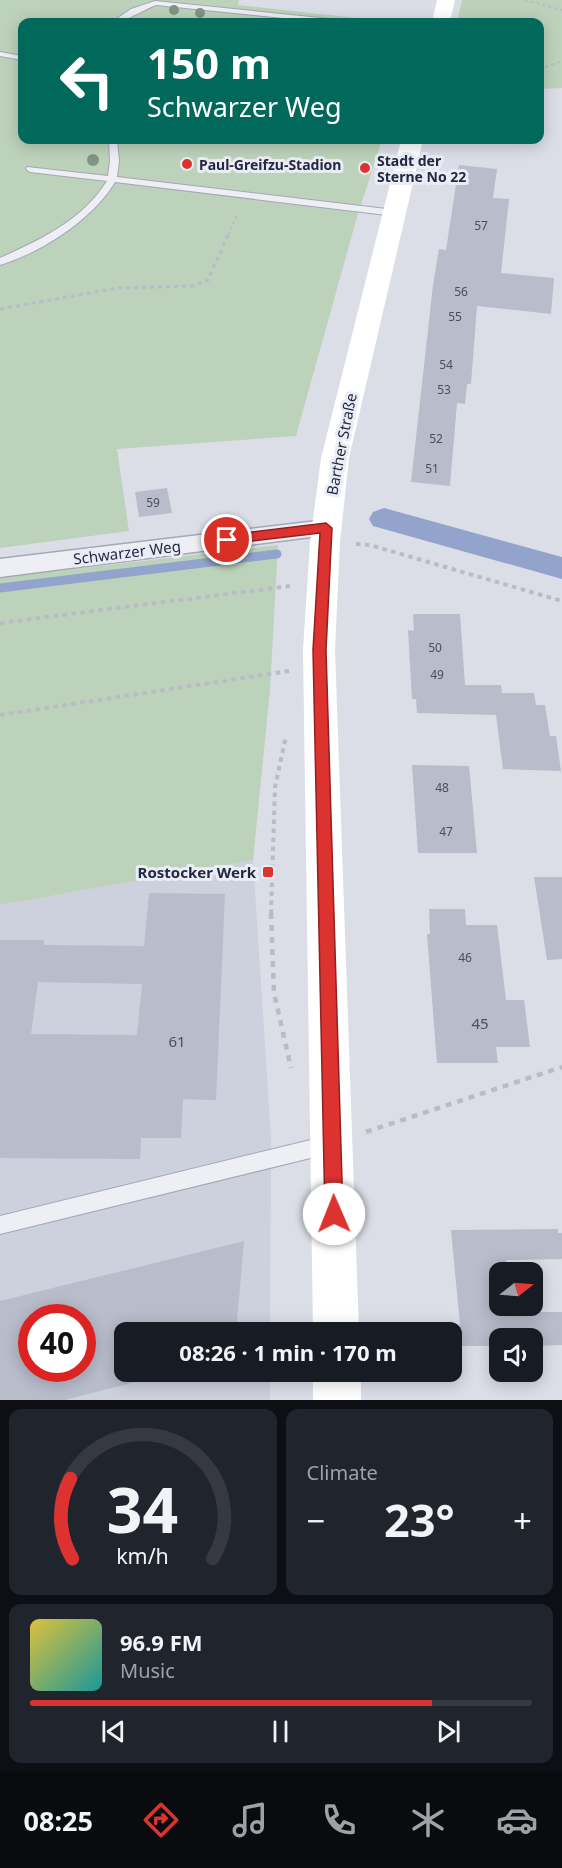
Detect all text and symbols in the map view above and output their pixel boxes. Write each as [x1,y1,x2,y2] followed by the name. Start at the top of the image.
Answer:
[147,34,271,91] text: 150 m
[48,42,126,120] icon: left
[147,88,341,125] text: Schwarzer Weg
[377,151,466,186] place label: Stadt der Sterne No 22
[199,155,341,174] place label: Paul-Greifzu-Stadion
[180,157,194,171] marker: Paul-Greifzu-Stadion
[358,161,372,175] marker: Stadt der Sterne No 22
[474,217,488,234] house number: 57
[454,283,468,300] house number: 56
[448,308,462,325] house number: 55
[439,356,453,373] house number: 54
[437,381,451,398] house number: 53
[321,391,361,497] street label: Barther Straße
[429,430,443,447] house number: 52
[425,460,439,477] house number: 51
[146,494,160,511] house number: 59
[201,514,252,565] pin
[210,523,243,556] icon: arrive
[72,535,182,569] street label: Schwarzer Weg
[428,639,442,656] house number: 50
[430,666,444,683] house number: 49
[435,779,449,796] house number: 48
[439,823,453,840] house number: 47
[138,862,257,882] place label: Rostocker Werk
[261,865,275,879] marker: Rostocker Werk
[458,949,472,966] house number: 46
[471,1013,489,1033] house number: 45
[168,1031,186,1051] house number: 61
[302,1182,366,1246] position arrow
[489,1262,543,1316] north arrow
[489,1262,543,1382] map controls
[18,1304,96,1382] speed limit sign: 40
[489,1328,543,1382] button: sound
[179,1337,397,1367] text: 08:26 · 1 min · 170 m
[307,1459,378,1486] text: Climate
[107,1466,178,1551] text: 34
[384,1489,455,1550] text: 23°
[307,1498,325,1543] text: −
[513,1498,532,1543] text: +
[116,1541,169,1570] text: km/h
[120,1627,202,1657] text: 96.9 FM
[120,1657,175,1684] text: Music
[97,1715,130,1748] icon: previous
[264,1715,297,1748] icon: pause
[432,1715,465,1748] icon: next
[140,1799,182,1841] icon: directions
[229,1799,271,1841] icon: music
[318,1799,360,1841] icon: phone
[407,1799,449,1841] icon: climate
[496,1799,538,1841] icon: car
[24,1802,93,1839] text: 08:25

